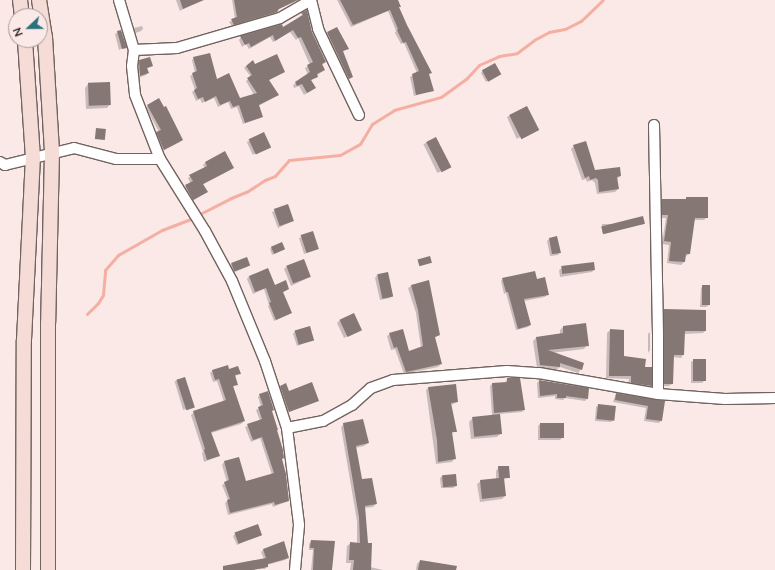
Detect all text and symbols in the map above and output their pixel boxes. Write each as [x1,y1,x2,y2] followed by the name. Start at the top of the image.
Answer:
[8,8,48,48] north arrow
[10,26,25,39] text: N

